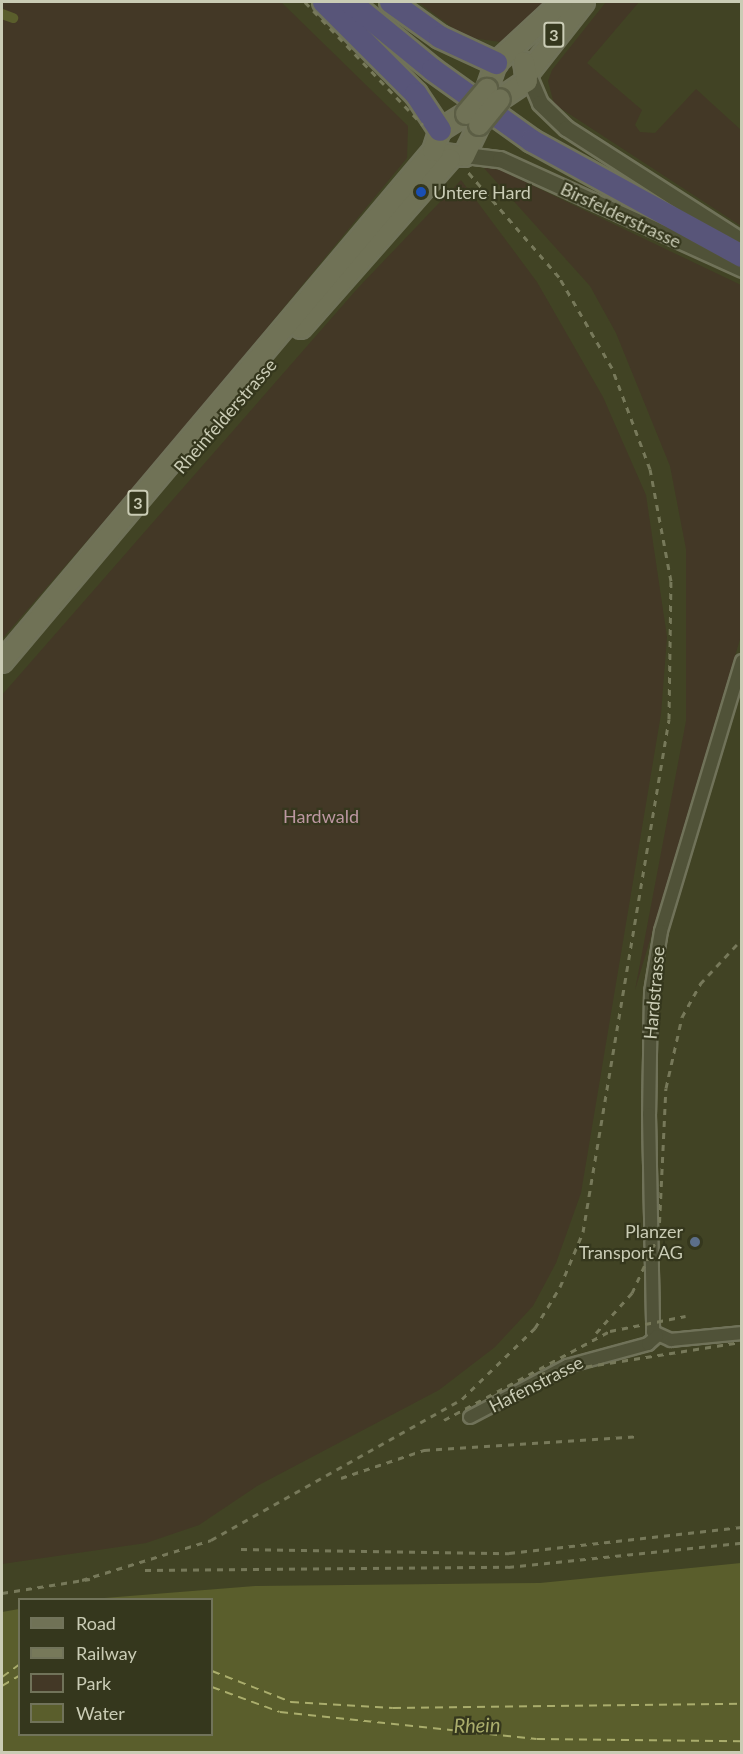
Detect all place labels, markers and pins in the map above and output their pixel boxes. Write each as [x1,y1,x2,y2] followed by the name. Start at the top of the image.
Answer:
[433,181,531,203] place label: Untere Hard
[414,185,428,199] marker: Untere Hard
[578,1221,683,1264] place label: Planzer Transport AG
[688,1235,702,1249] marker: Planzer Transport AG

